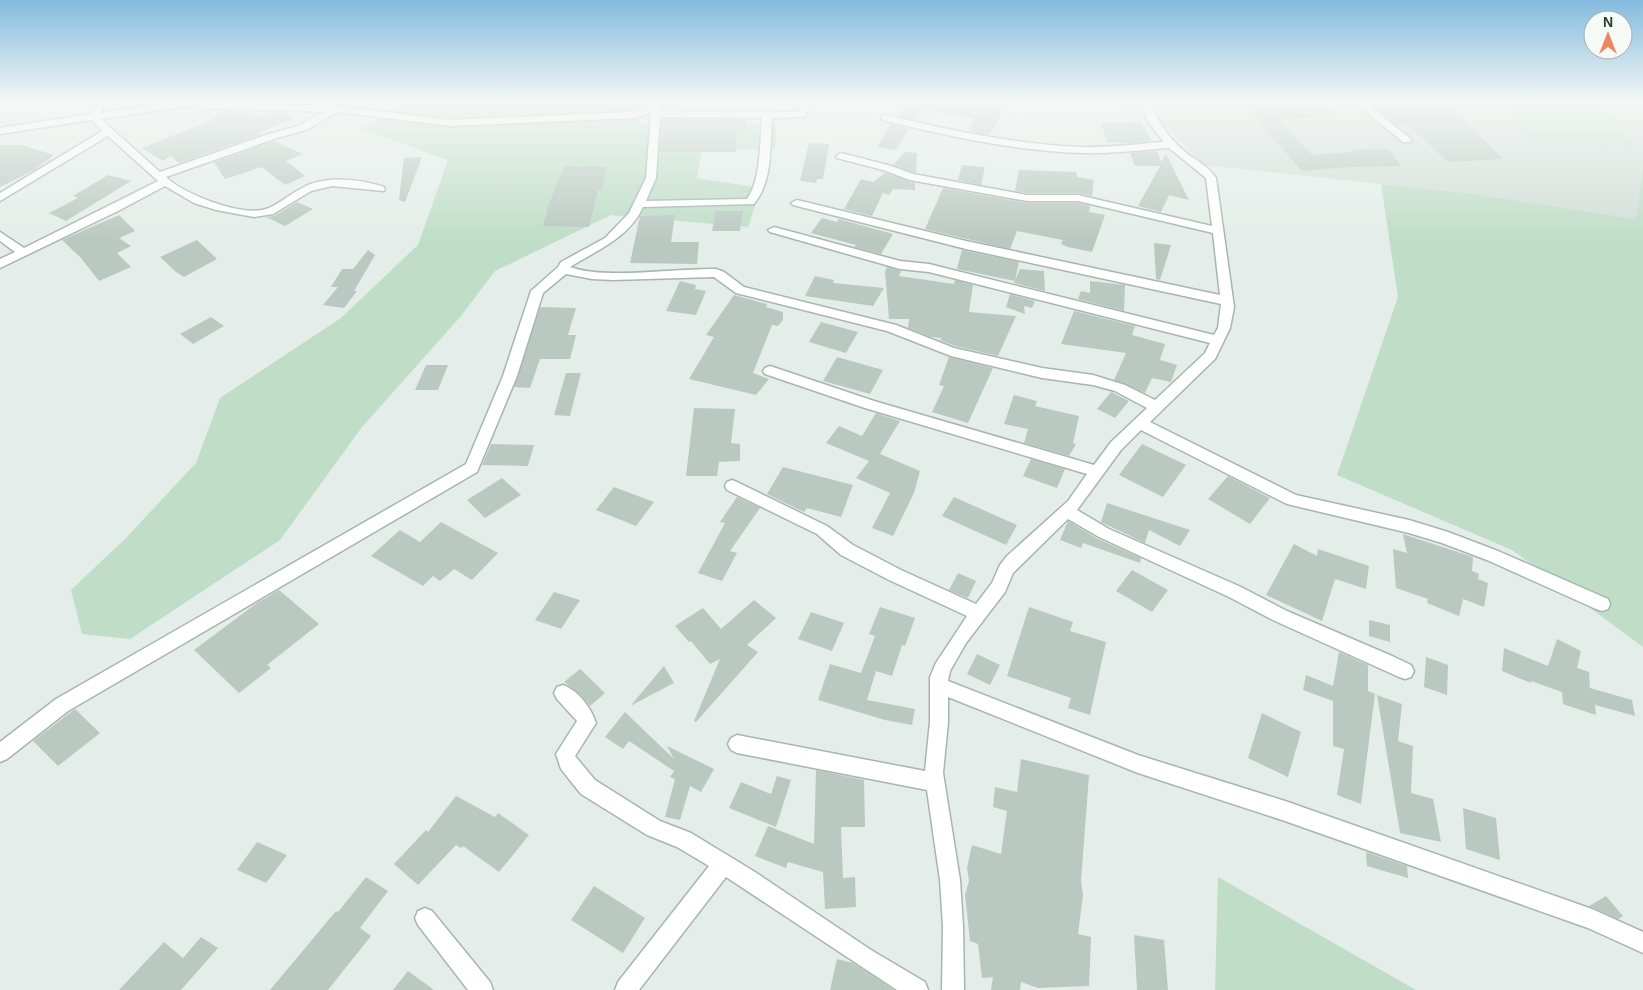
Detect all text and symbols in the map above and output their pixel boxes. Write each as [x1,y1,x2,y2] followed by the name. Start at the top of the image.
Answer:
[1583,10,1633,60] north arrow
[1603,14,1613,30] text: N

